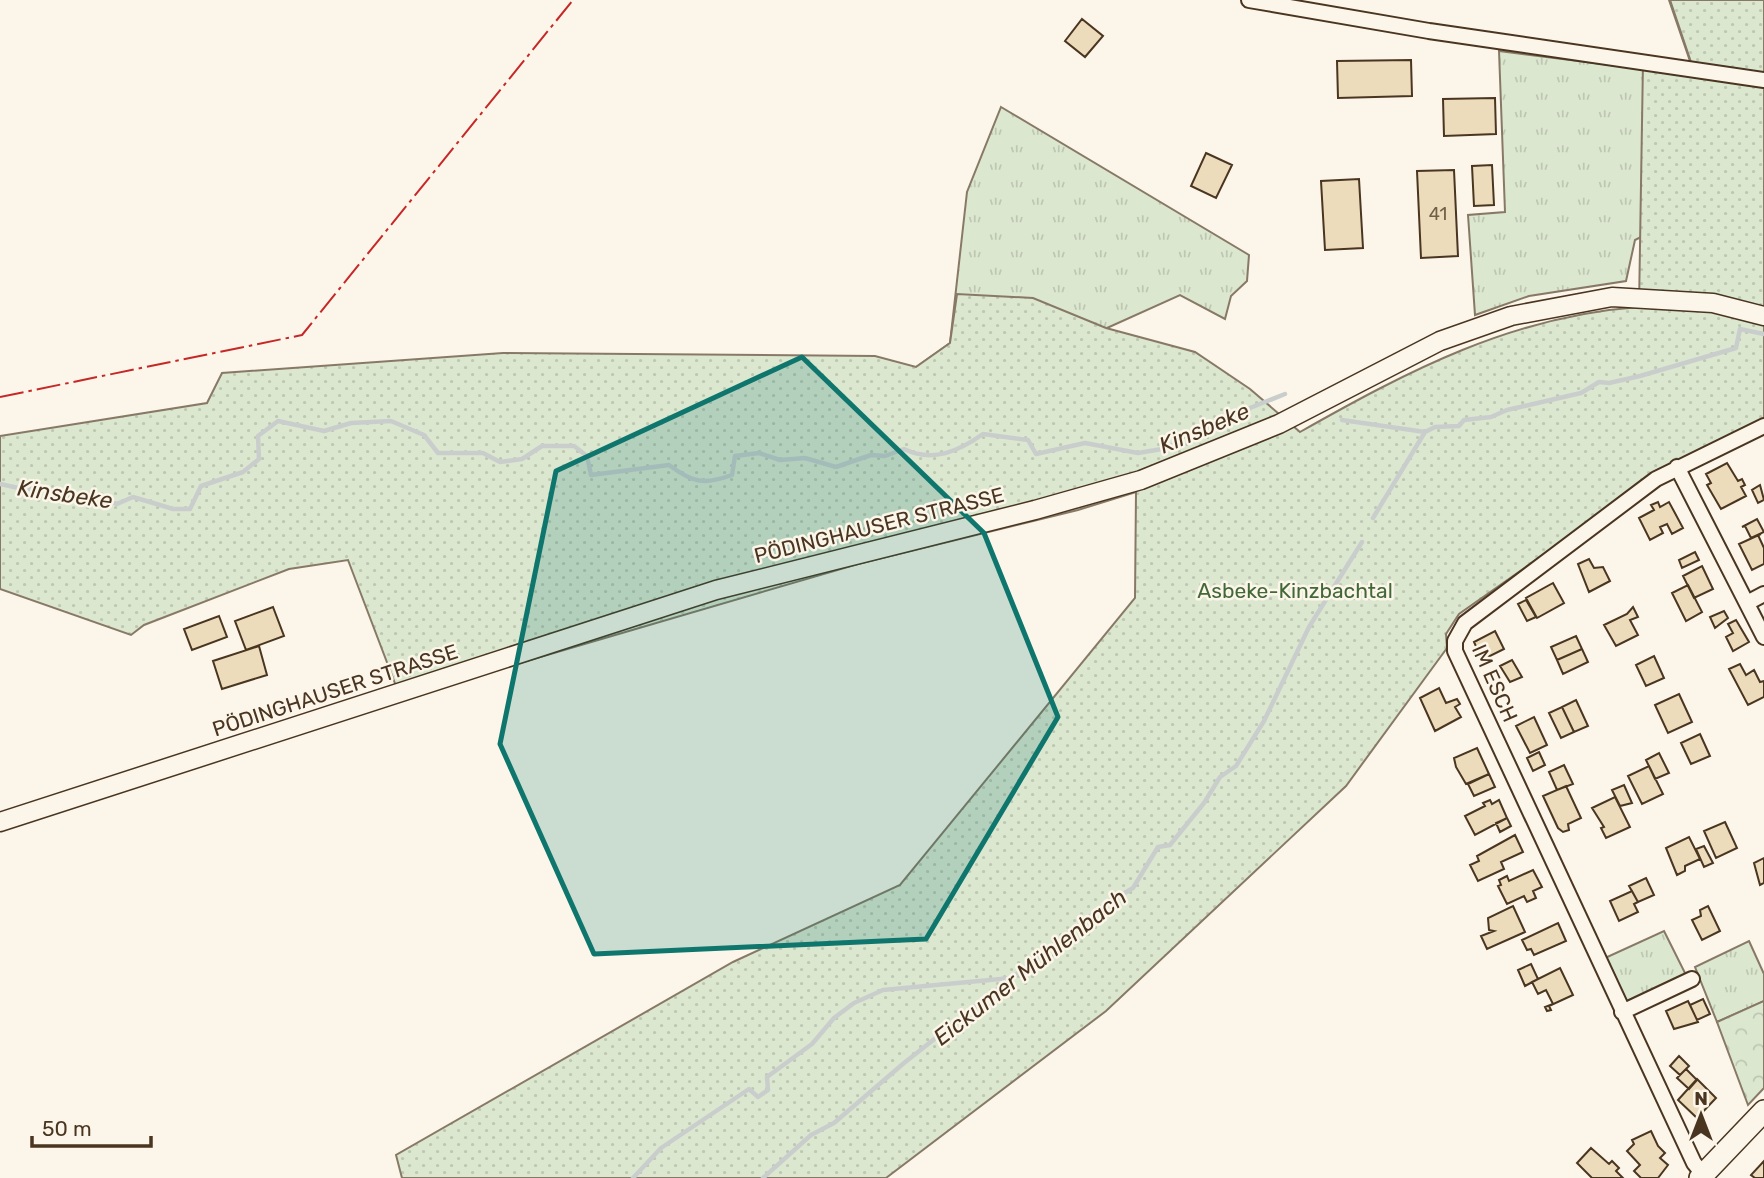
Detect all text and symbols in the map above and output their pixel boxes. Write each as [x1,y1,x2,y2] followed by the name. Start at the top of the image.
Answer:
[1429,203,1447,225] house number: 41
[1155,396,1254,460] water label: Kinsbeke
[16,473,114,515] water label: Kinsbeke
[752,482,1006,568] street label: PÖDINGHAUSER STRASSE
[1197,578,1393,603] park label: Asbeke-Kinzbachtal
[209,638,461,742] street label: PÖDINGHAUSER STRASSE
[1467,640,1523,726] street label: IM ESCH
[928,883,1132,1051] water label: Eickumer Mühlenbach
[1666,1080,1736,1150] north arrow
[1694,1087,1708,1110] text: N
[32,1104,150,1148] scale bar
[42,1116,92,1141] text: 50 m

